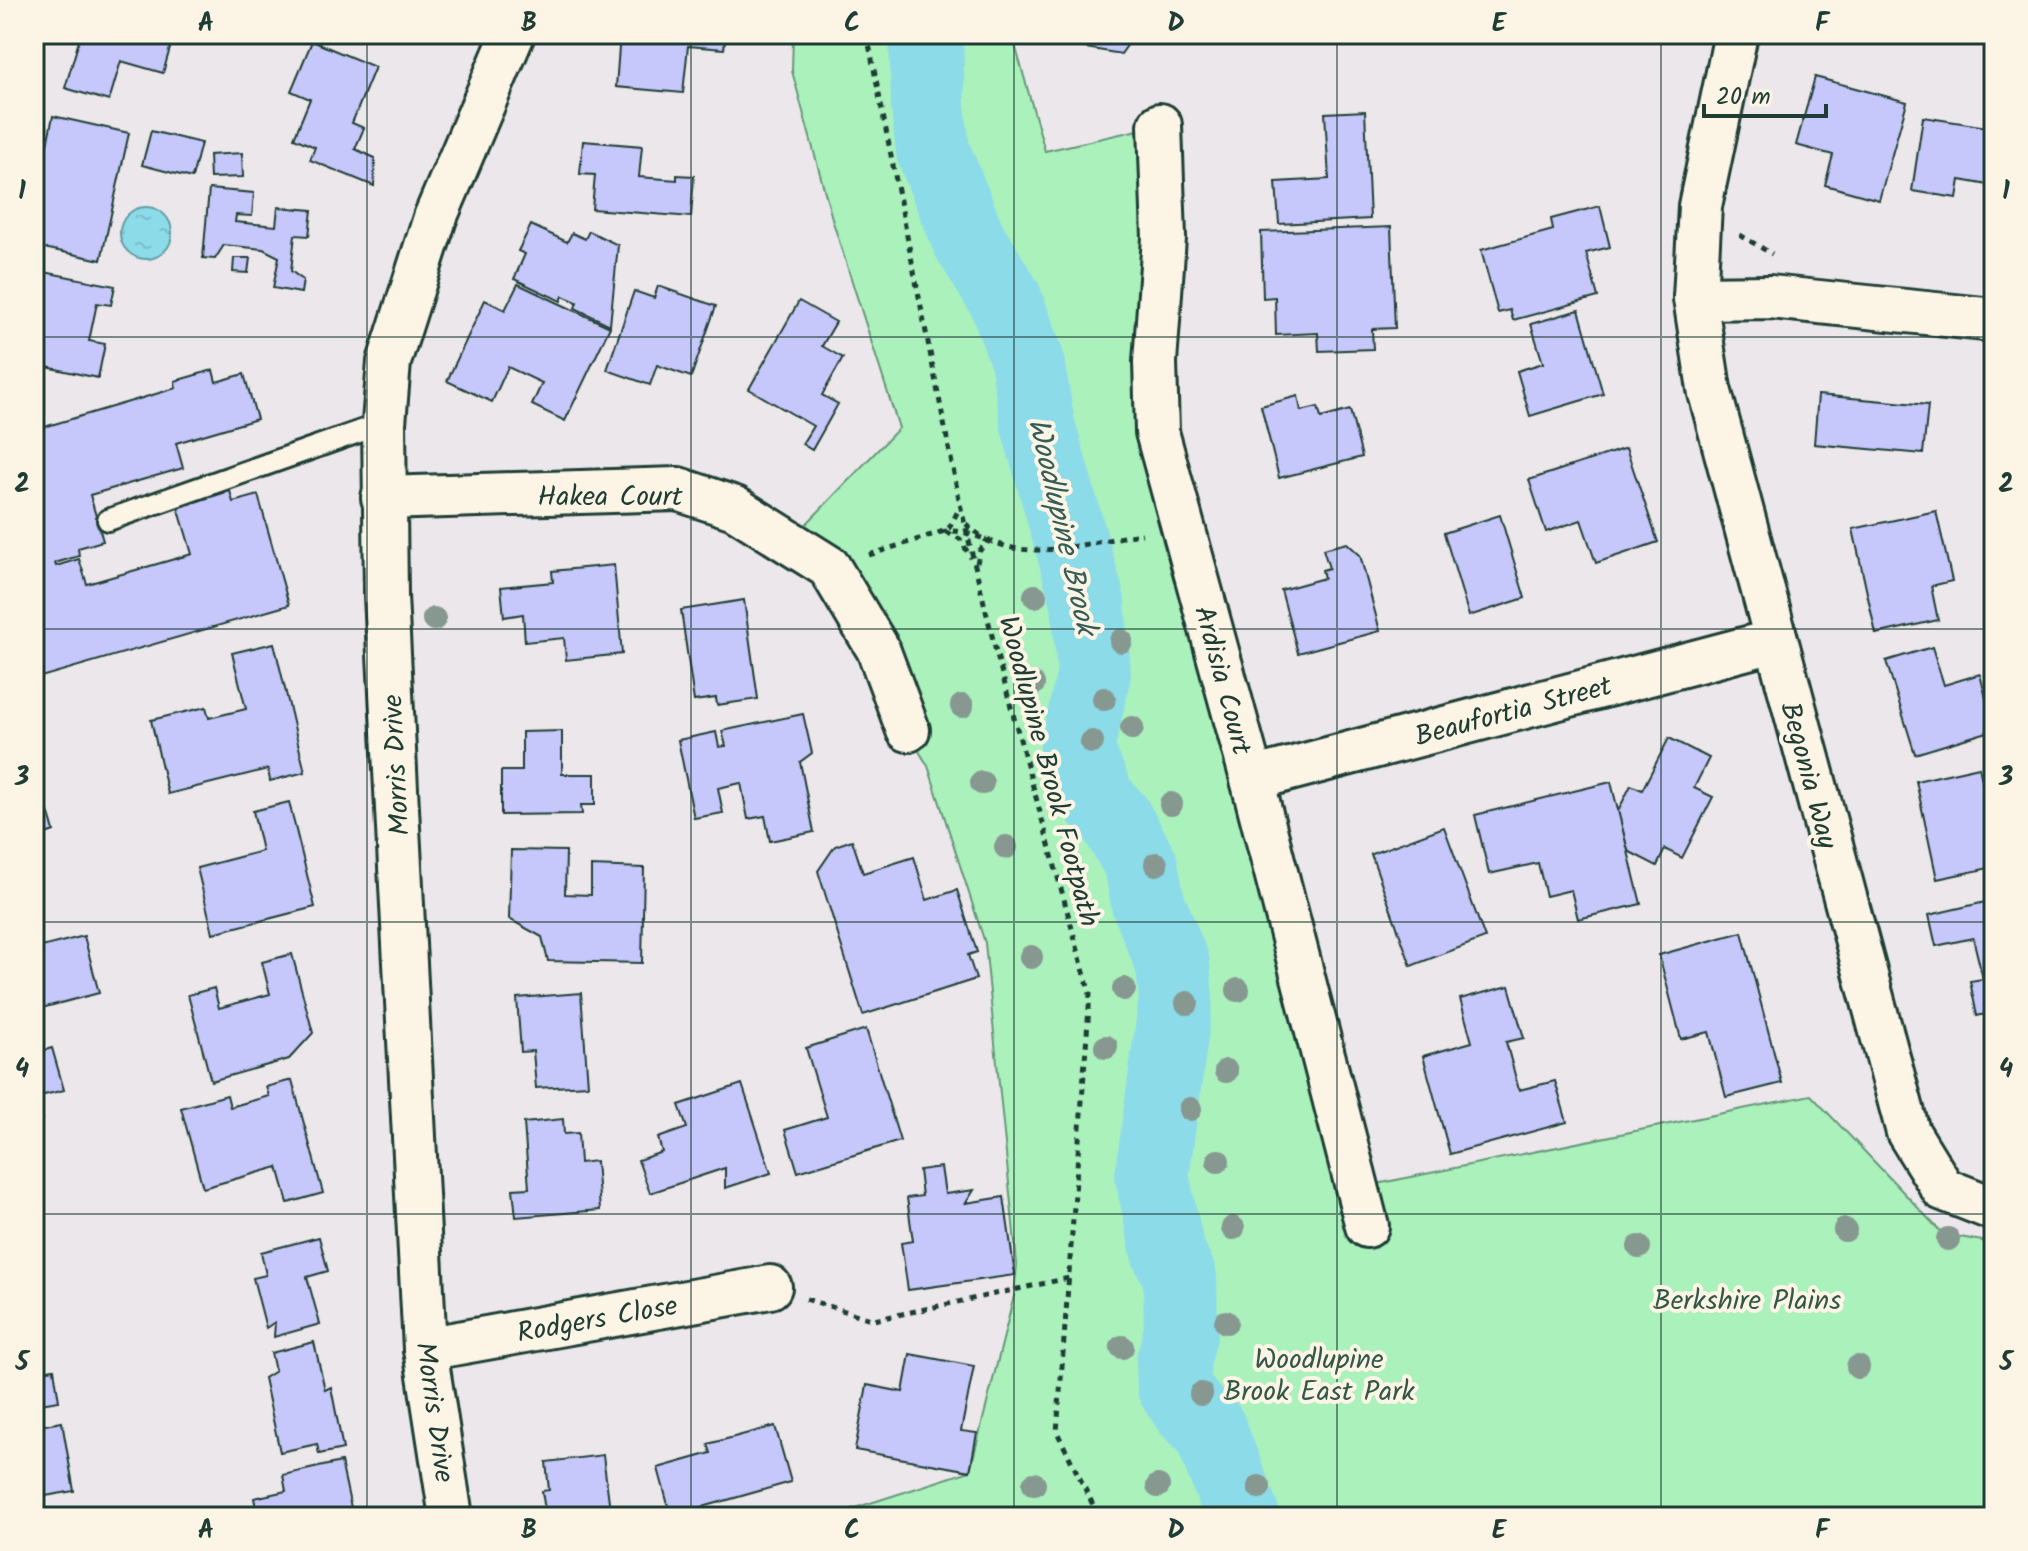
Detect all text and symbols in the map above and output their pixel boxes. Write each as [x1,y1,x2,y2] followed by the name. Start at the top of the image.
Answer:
[198,3,214,45] text: A
[521,3,537,45] text: B
[844,3,860,45] text: C
[1167,3,1185,45] text: D
[1492,3,1508,45] text: E
[1815,3,1831,45] text: F
[1704,68,1826,118] scale bar
[1716,78,1771,117] text: 20 m
[18,171,26,213] text: 1
[2002,171,2010,213] text: 1
[1013,414,1110,643] water label: Woodlupine Brook
[14,464,30,506] text: 2
[1998,464,2014,506] text: 2
[537,475,684,520] street label: Hakea Court
[1180,601,1263,761] street label: Ardisia Court
[984,611,1111,932] street label: Woodlupine Brook Footpath
[1410,664,1618,760] street label: Beaufortia Street
[371,693,424,837] street label: Morris Drive
[1766,697,1849,855] street label: Begonia Way
[14,757,29,799] text: 3
[1998,757,2013,799] text: 3
[15,1049,29,1091] text: 4
[1999,1049,2013,1091] text: 4
[1653,1279,1841,1324] park label: Berkshire Plains
[514,1284,682,1357] street label: Rodgers Close
[1223,1338,1415,1415] park label: Woodlupine Brook East Park
[401,1339,466,1486] street label: Morris Drive
[14,1342,30,1384] text: 5
[1998,1342,2014,1384] text: 5
[198,1510,214,1551] text: A
[521,1510,537,1551] text: B
[844,1510,860,1551] text: C
[1167,1510,1185,1551] text: D
[1492,1510,1508,1551] text: E
[1815,1510,1831,1551] text: F

